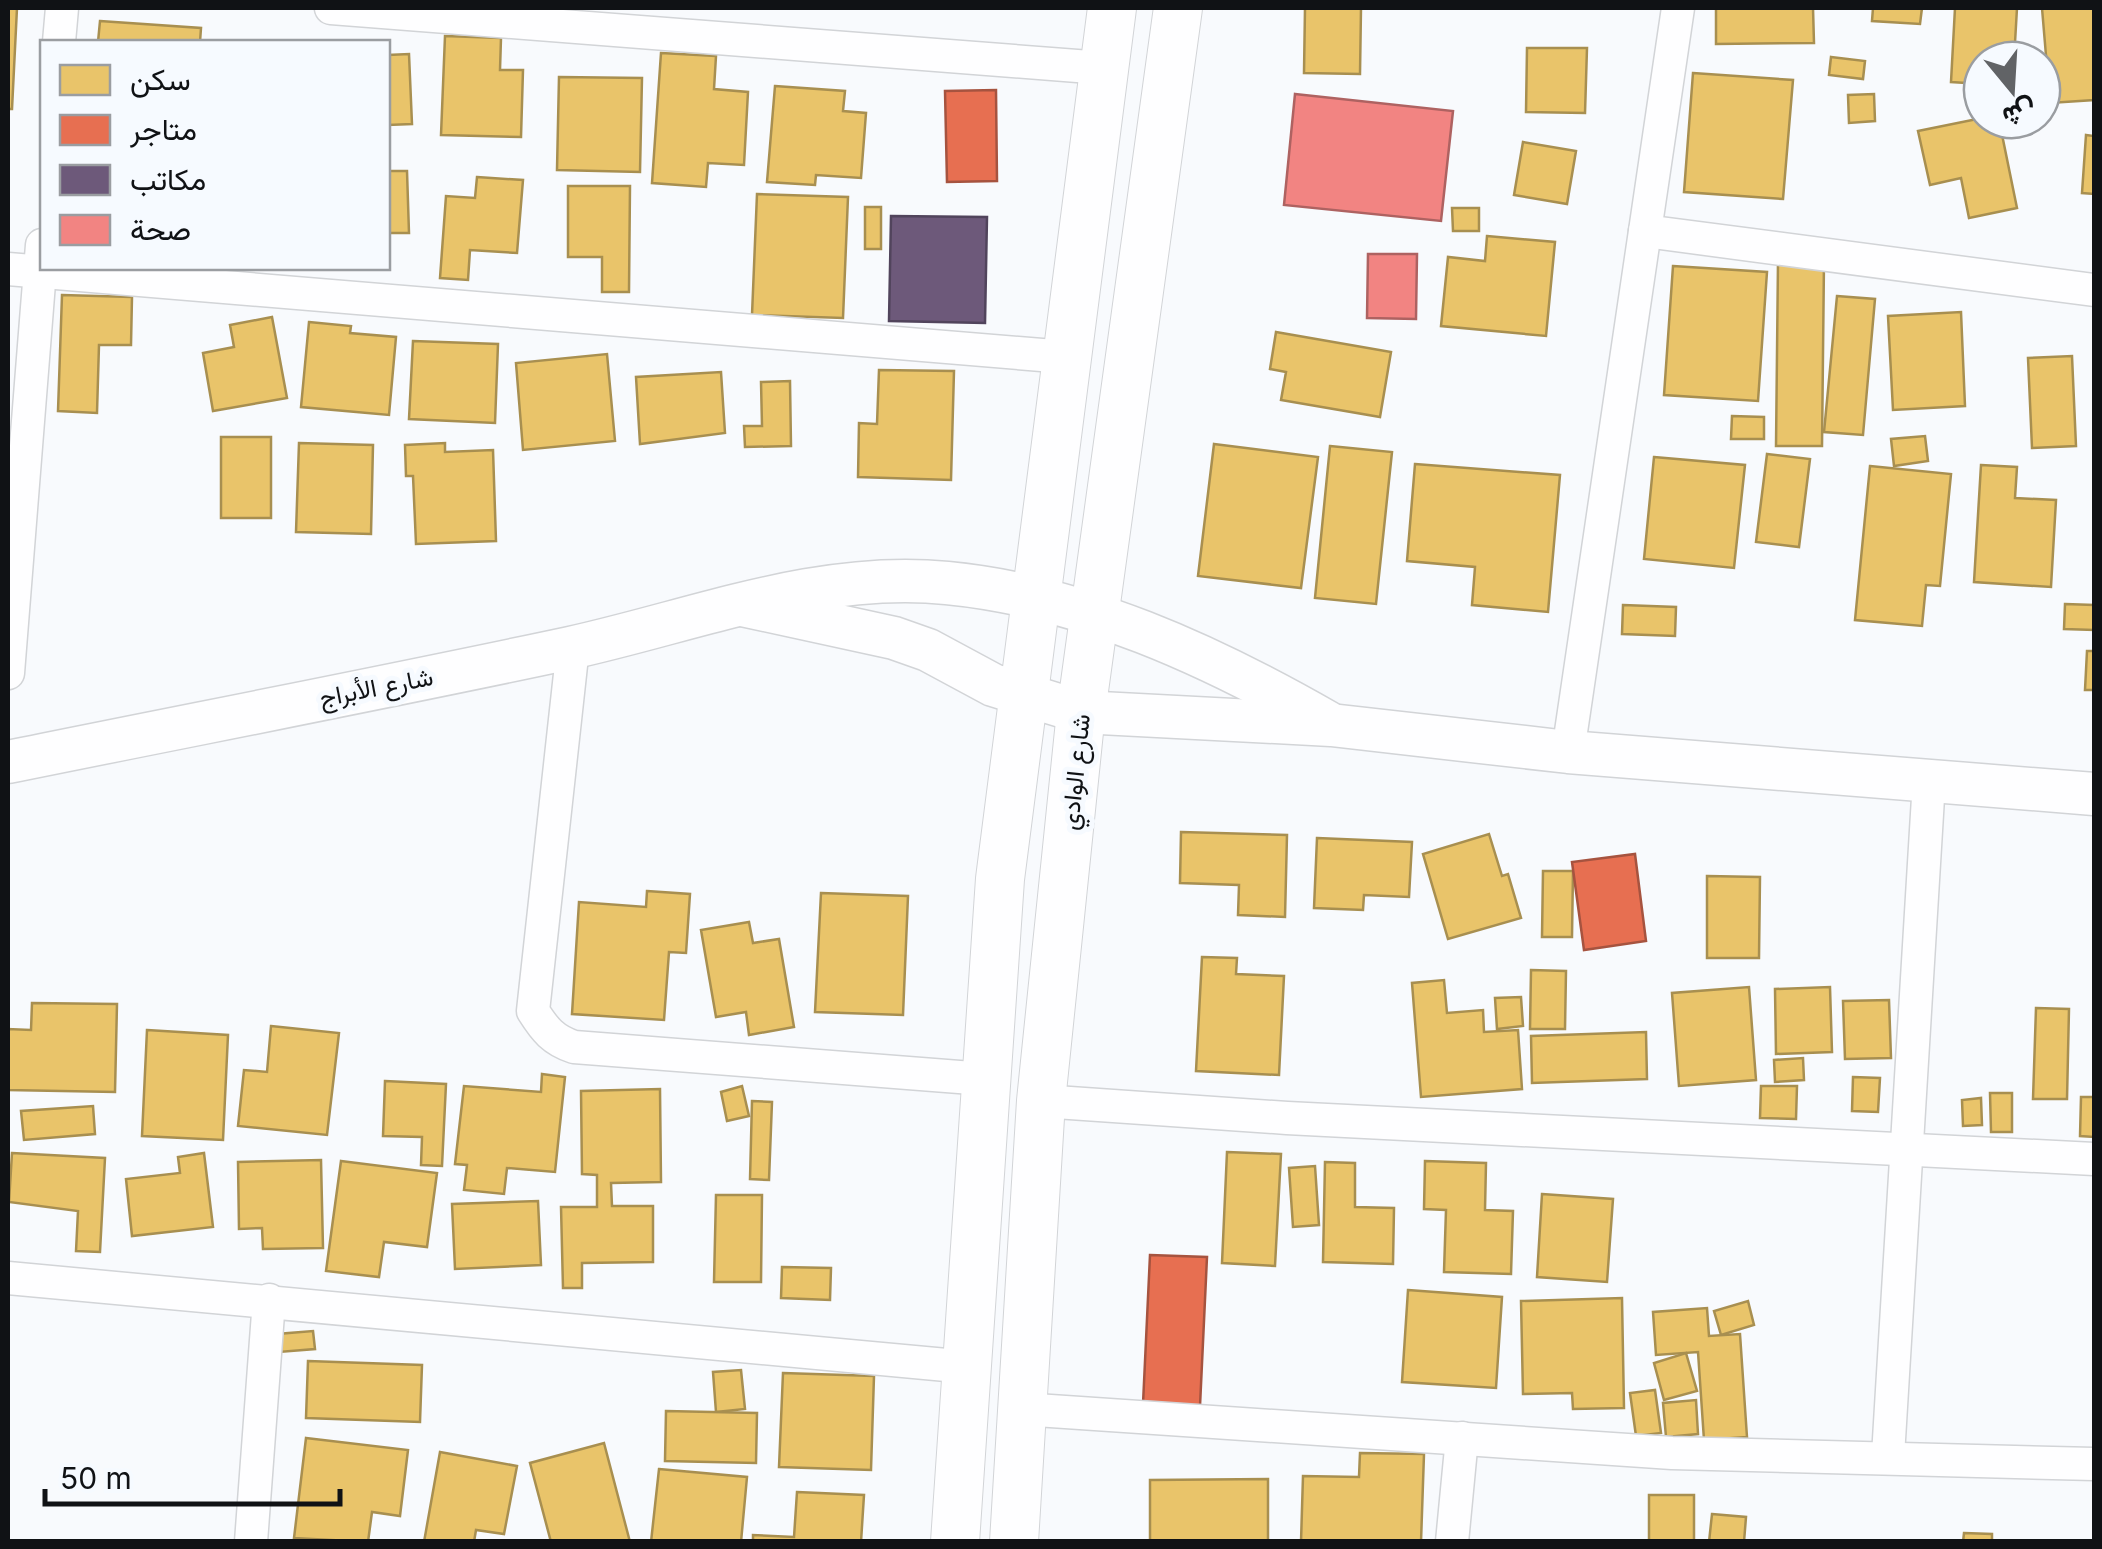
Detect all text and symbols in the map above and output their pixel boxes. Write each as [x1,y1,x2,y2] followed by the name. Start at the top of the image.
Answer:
[40,40,390,270] legend
[1962,40,2062,140] north arrow
[130,61,191,98] text: سكن
[1998,92,2041,135] text: ش
[129,111,197,148] text: متاجر
[130,161,206,197] text: مكاتب
[130,211,191,247] text: صحة
[317,661,436,715] street label: شارع الأبراج
[1054,712,1102,832] street label: شارع الوادي
[45,1444,340,1506] scale bar
[60,1460,132,1496] text: 50 m

